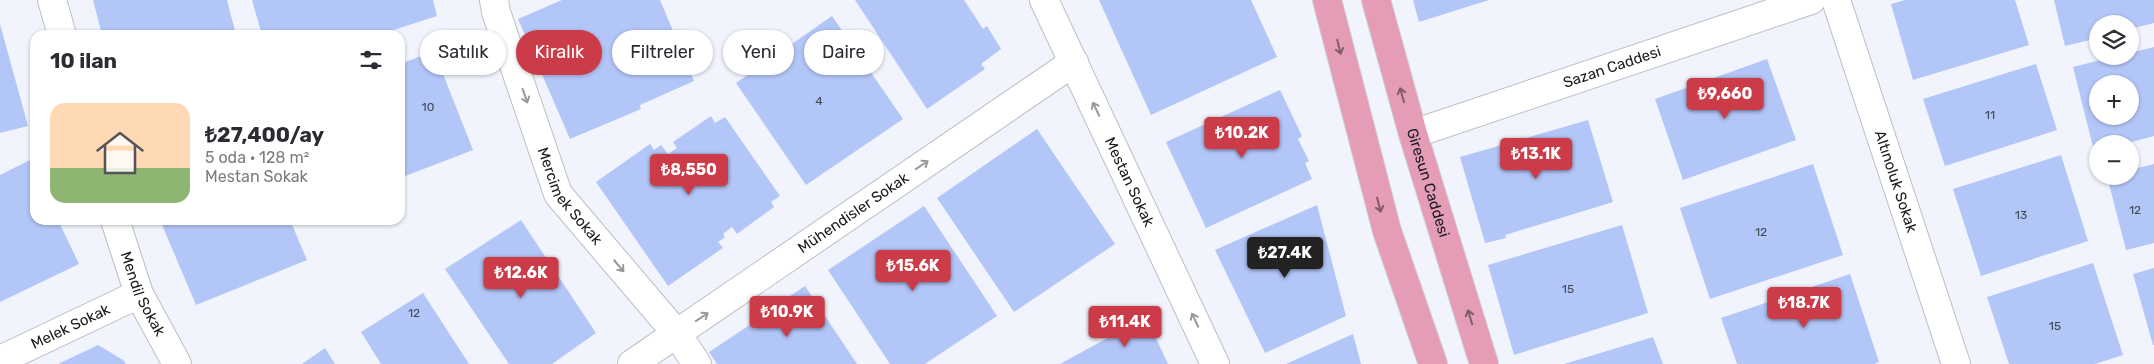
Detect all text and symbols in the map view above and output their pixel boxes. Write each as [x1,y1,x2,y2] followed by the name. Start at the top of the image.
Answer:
[2089,15,2139,185] map controls
[2089,15,2139,65] button: layers
[420,30,506,75] chip: Satılık
[516,30,602,75] chip: Kiralık
[612,30,713,75] chip: Filtreler
[723,30,794,75] chip: Yeni
[804,30,884,75] chip: Daire
[1335,39,1344,55] one-way arrow
[1561,42,1663,92] street label: Sazan Caddesi
[357,46,385,74] icon: filters
[50,48,117,73] text: 10 ilan
[2089,75,2139,125] button: +
[1684,78,1766,120] pin: ₺9,660
[1698,84,1752,103] text: ₺9,660
[1397,87,1406,103] one-way arrow
[521,88,530,104] one-way arrow
[815,94,823,108] house number: 4
[422,100,434,114] house number: 10
[1091,102,1101,117] one-way arrow
[1985,108,1995,122] house number: 11
[1201,116,1283,159] pin: ₺10.2K
[205,122,324,147] text: ₺27,400/ay
[90,123,150,183] icon: home
[1215,123,1269,142] text: ₺10.2K
[1403,126,1453,239] street label: Giresun Caddesi
[1871,128,1921,235] street label: Altınoluk Sokak
[1101,134,1158,230] street label: Mestan Sokak
[2089,135,2139,185] button: −
[1495,138,1577,180] pin: ₺13.1K
[1511,144,1561,163] text: ₺13.1K
[534,145,606,249] street label: Mercimek Sokak
[205,148,309,167] text: 5 oda · 128 m²
[648,154,730,196] pin: ₺8,550
[661,160,717,179] text: ₺8,550
[915,160,929,171] one-way arrow
[205,167,308,186] text: Mestan Sokak
[794,168,912,257] street label: Mühendisler Sokak
[1375,196,1385,212] one-way arrow
[2129,203,2141,217] house number: 12
[2015,208,2027,222] house number: 13
[1755,225,1767,239] house number: 12
[1244,236,1326,279] pin: ₺27.4K
[1258,243,1312,262] text: ₺27.4K
[117,249,169,340] street label: Mendil Sokak
[872,250,954,292] pin: ₺15.6K
[480,256,562,299] pin: ₺12.6K
[887,256,939,275] text: ₺15.6K
[613,259,624,272] one-way arrow
[495,263,548,282] text: ₺12.6K
[1562,282,1574,296] house number: 15
[1763,286,1845,329] pin: ₺18.7K
[1778,293,1830,312] text: ₺18.7K
[746,296,828,338] pin: ₺10.9K
[28,300,113,353] street label: Melek Sokak
[761,302,813,321] text: ₺10.9K
[408,306,420,320] house number: 12
[1084,306,1166,348] pin: ₺11.4K
[1464,310,1474,326] one-way arrow
[694,312,708,322] one-way arrow
[1099,312,1151,331] text: ₺11.4K
[1189,313,1199,328] one-way arrow
[2049,319,2061,333] house number: 15

